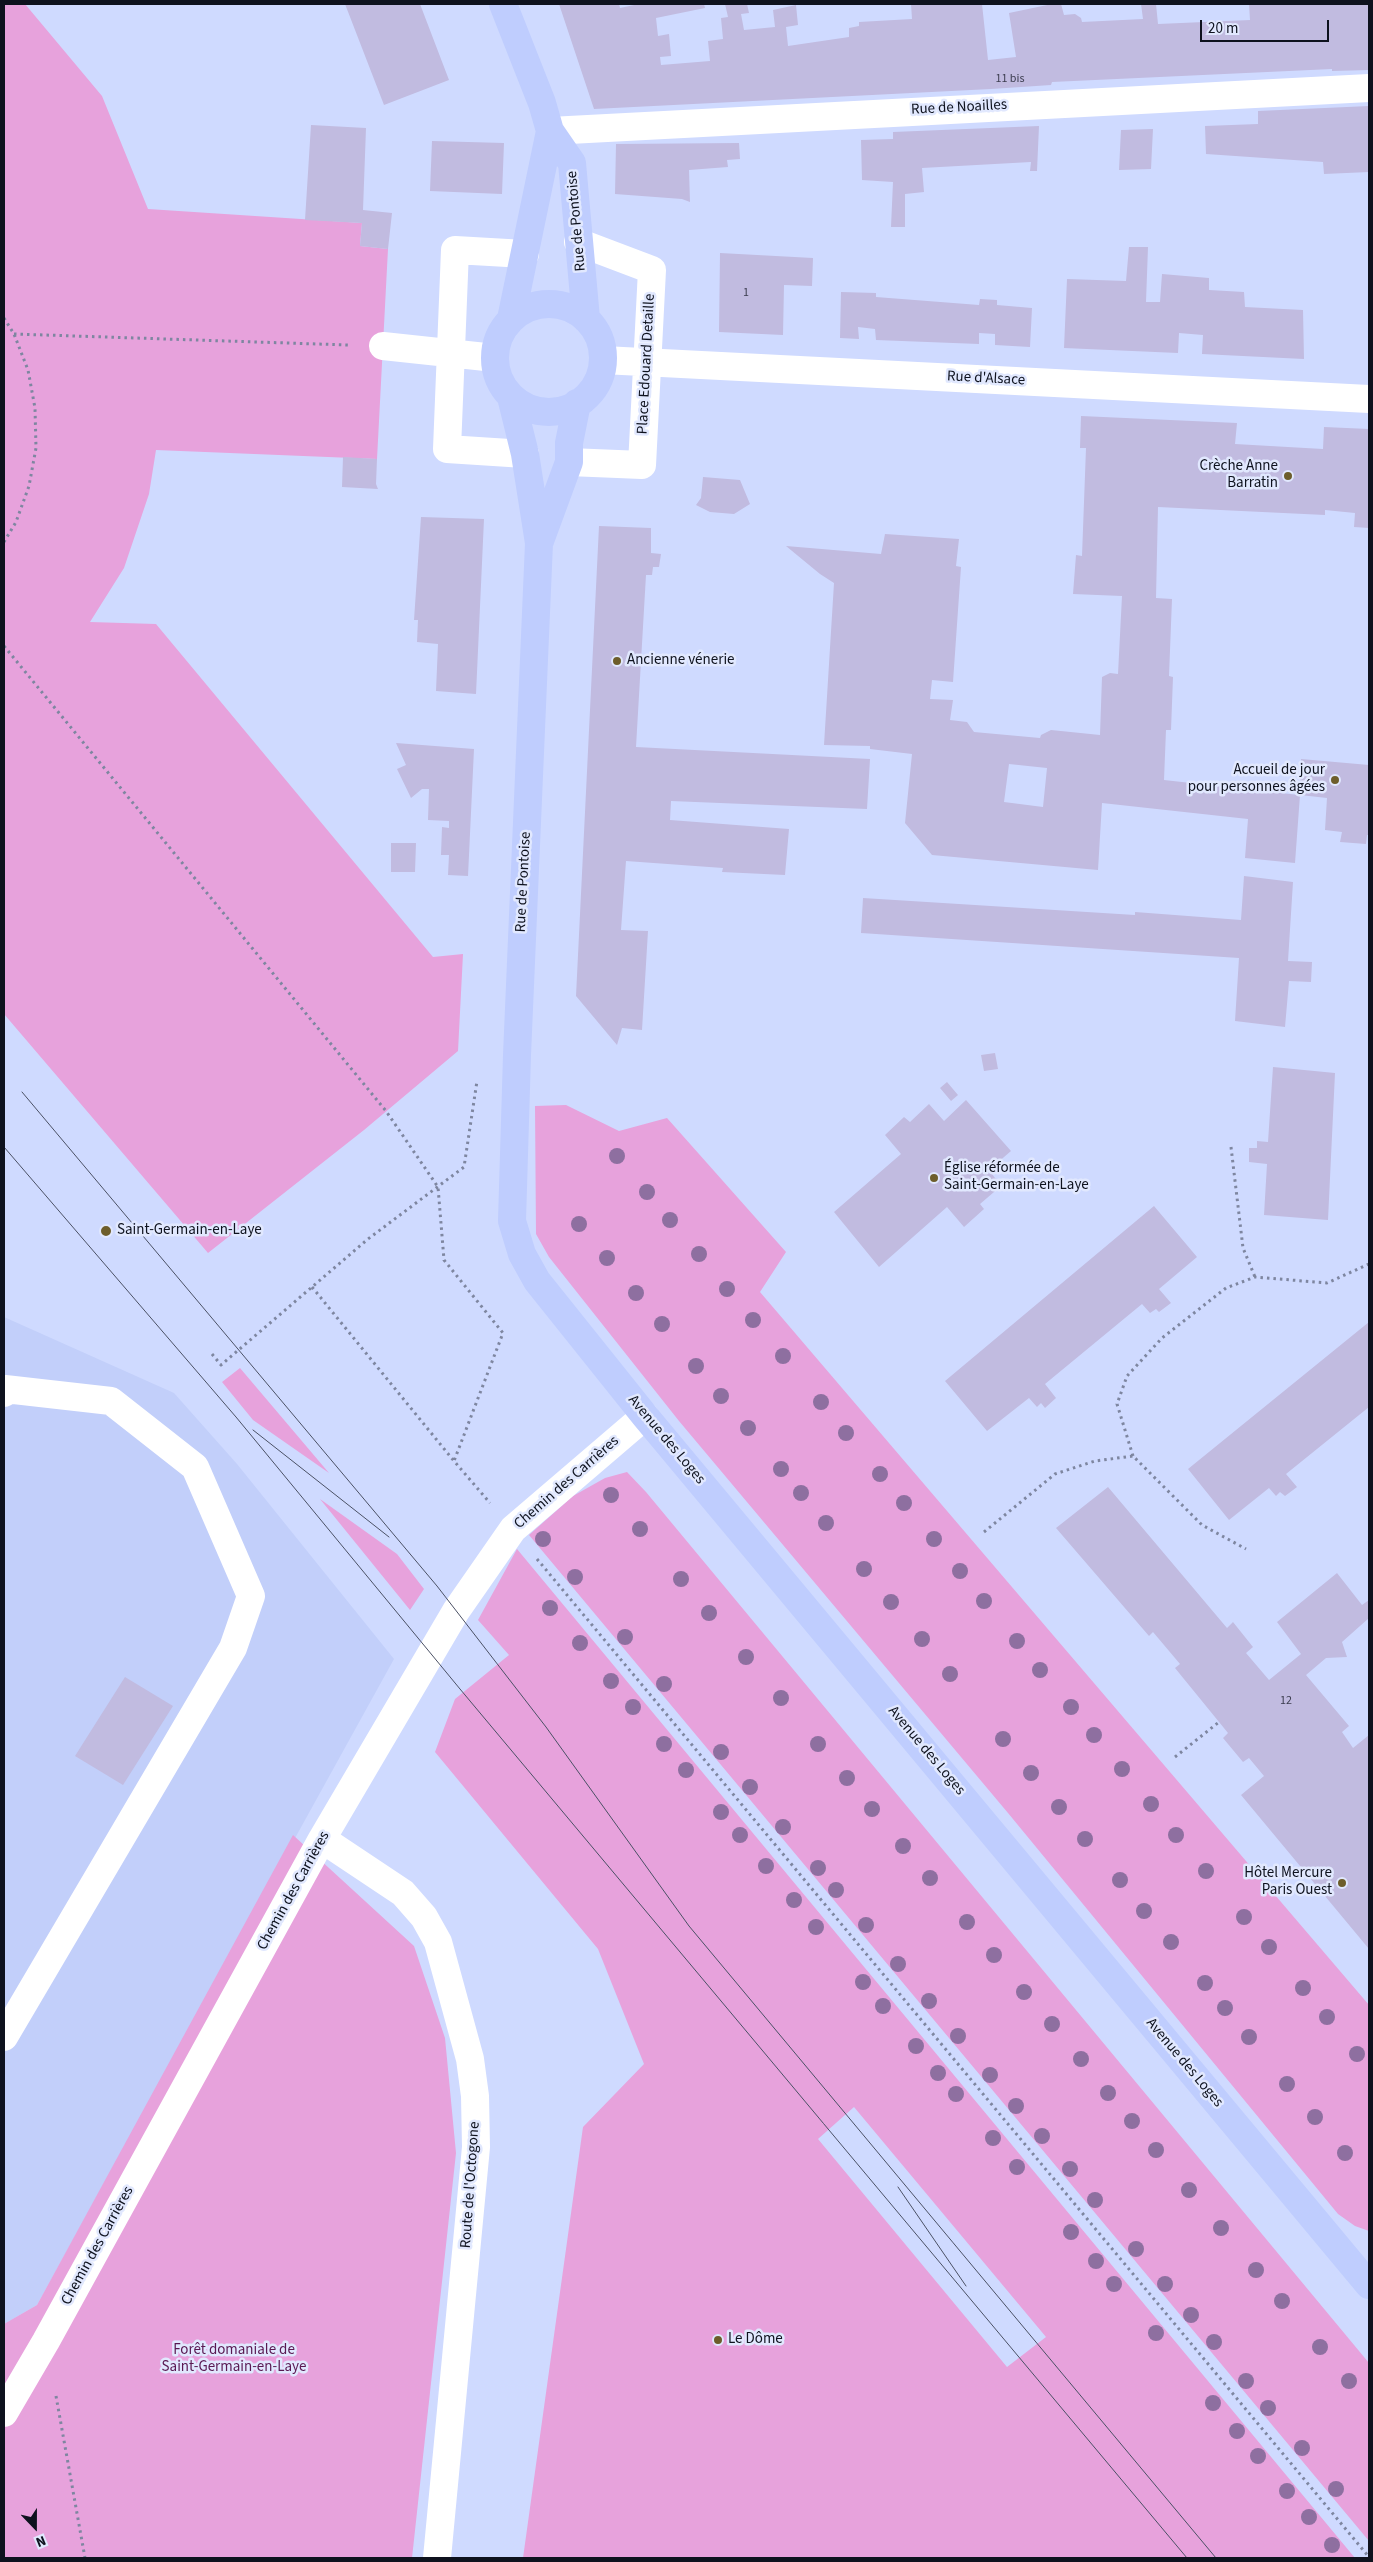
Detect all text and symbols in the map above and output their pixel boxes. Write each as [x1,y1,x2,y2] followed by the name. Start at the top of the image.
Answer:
[1203,10,1332,42] scale bar
[1208,18,1238,39] text: 20 m
[996,72,1024,86] house number: 11 bis
[911,96,1007,120] street label: Rue de Noailles
[564,170,590,272] street label: Rue de Pontoise
[743,286,749,300] house number: 1
[634,293,660,435] street label: Place Edouard Detaille
[947,368,1025,390] street label: Rue d'Alsace
[1200,458,1278,493] place label: Crèche Anne Barratin
[1282,470,1294,482] marker: Crèche Anne Barratin
[627,652,735,670] place label: Ancienne vénerie
[611,655,623,667] marker: Ancienne vénerie
[1188,762,1325,797] place label: Accueil de jour pour personnes âgées
[1329,774,1341,786] marker: Accueil de jour pour personnes âgées
[512,831,536,933] street label: Rue de Pontoise
[944,1160,1089,1195] place label: Église réformée de Saint-Germain-en-Laye
[928,1172,940,1184] marker: Église réformée de Saint-Germain-en-Laye
[117,1222,262,1240] place label: Saint-Germain-en-Laye
[99,1224,113,1238] marker: Saint-Germain-en-Laye
[624,1392,708,1488] street label: Avenue des Loges
[511,1433,623,1533] street label: Chemin des Carrières
[1280,1694,1292,1708] house number: 12
[884,1703,968,1799] street label: Avenue des Loges
[254,1828,334,1954] street label: Chemin des Carrières
[1244,1865,1332,1900] place label: Hôtel Mercure Paris Ouest
[1336,1877,1348,1889] marker: Hôtel Mercure Paris Ouest
[1142,2015,1226,2111] street label: Avenue des Loges
[458,2121,484,2249] street label: Route de l'Octogone
[58,2183,138,2309] street label: Chemin des Carrières
[728,2331,783,2349] place label: Le Dôme
[712,2334,724,2346] marker: Le Dôme
[162,2342,306,2377] park label: Forêt domaniale de Saint-Germain-en-Laye
[10,2502,60,2552] north arrow
[33,2530,49,2552] text: N

